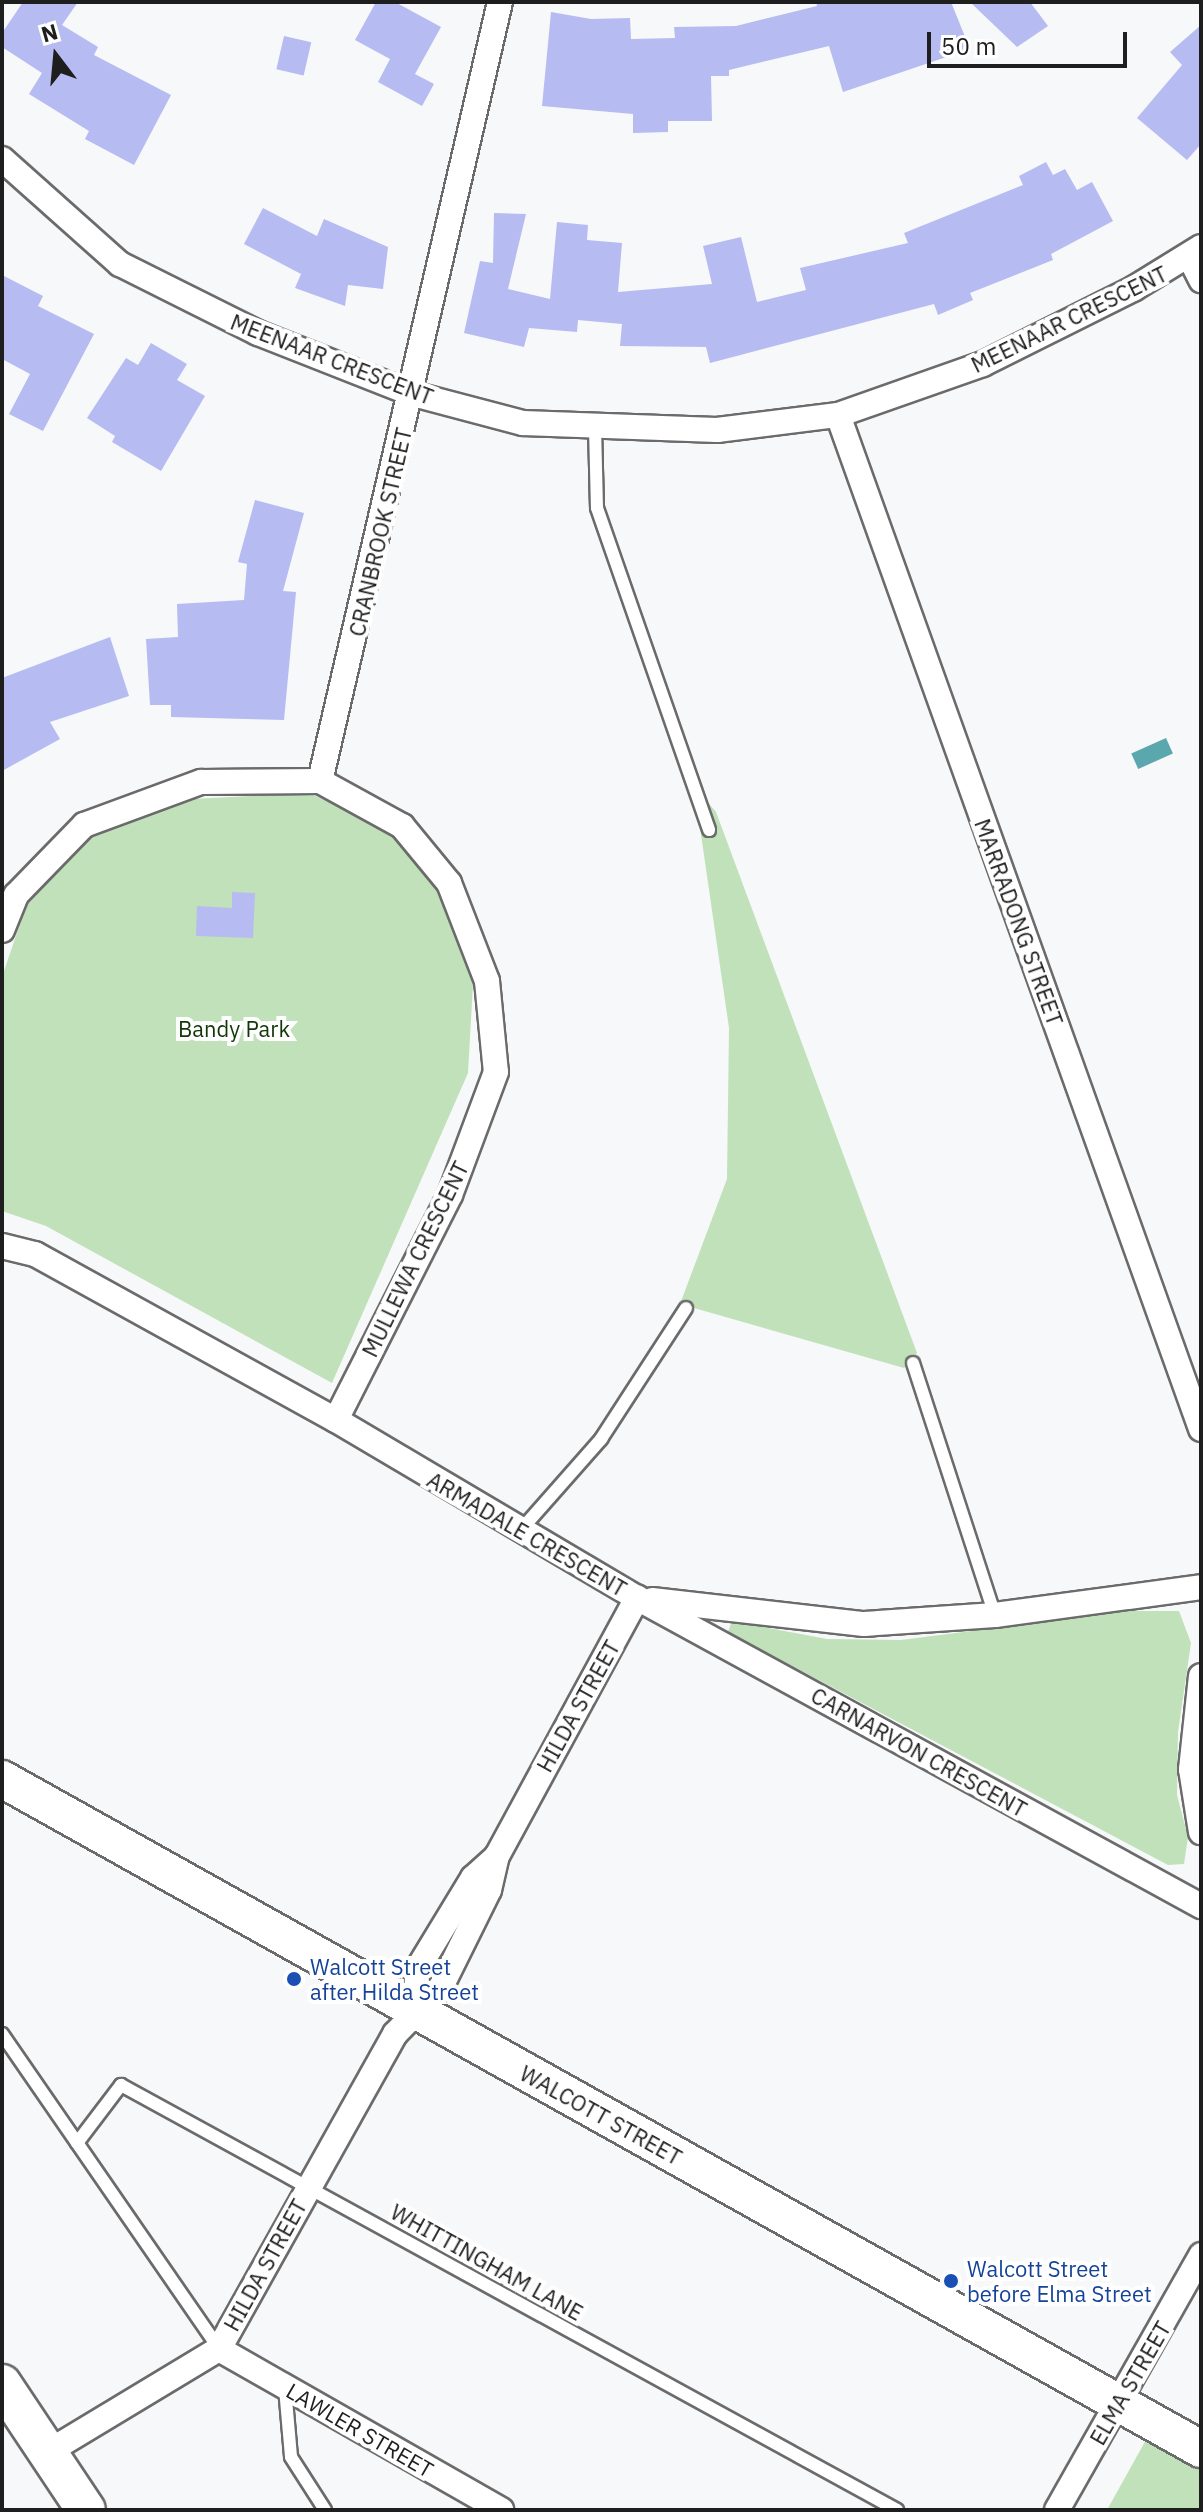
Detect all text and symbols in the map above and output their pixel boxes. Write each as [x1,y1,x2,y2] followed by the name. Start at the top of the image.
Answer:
[16,16,96,96] north arrow
[38,16,61,49] text: N
[931,16,1131,66] scale bar
[941,30,996,62] text: 50 m
[967,260,1171,378] street label: MEENAAR CRESCENT
[227,308,437,410] street label: MEENAAR CRESCENT
[343,425,417,639] street label: CRANBROOK STREET
[969,815,1069,1029] street label: MARRADONG STREET
[178,1016,290,1042] park label: Bandy Park
[356,1157,474,1361] street label: MULLEWA CRESCENT
[423,1466,631,1602] street label: ARMADALE CRESCENT
[531,1636,625,1776] street label: HILDA STREET
[807,1682,1031,1822] street label: CARNARVON CRESCENT
[310,1953,479,2004] place label: Walcott Street after Hilda Street
[285,1970,303,1988] marker: Walcott Street after Hilda Street
[516,2060,686,2170] street label: WALCOTT STREET
[218,2195,312,2335] street label: HILDA STREET
[386,2198,588,2326] street label: WHITTINGHAM LANE
[967,2255,1152,2306] place label: Walcott Street before Elma Street
[942,2272,960,2290] marker: Walcott Street before Elma Street
[1084,2316,1176,2450] street label: ELMA STREET
[282,2377,438,2483] street label: LAWLER STREET

